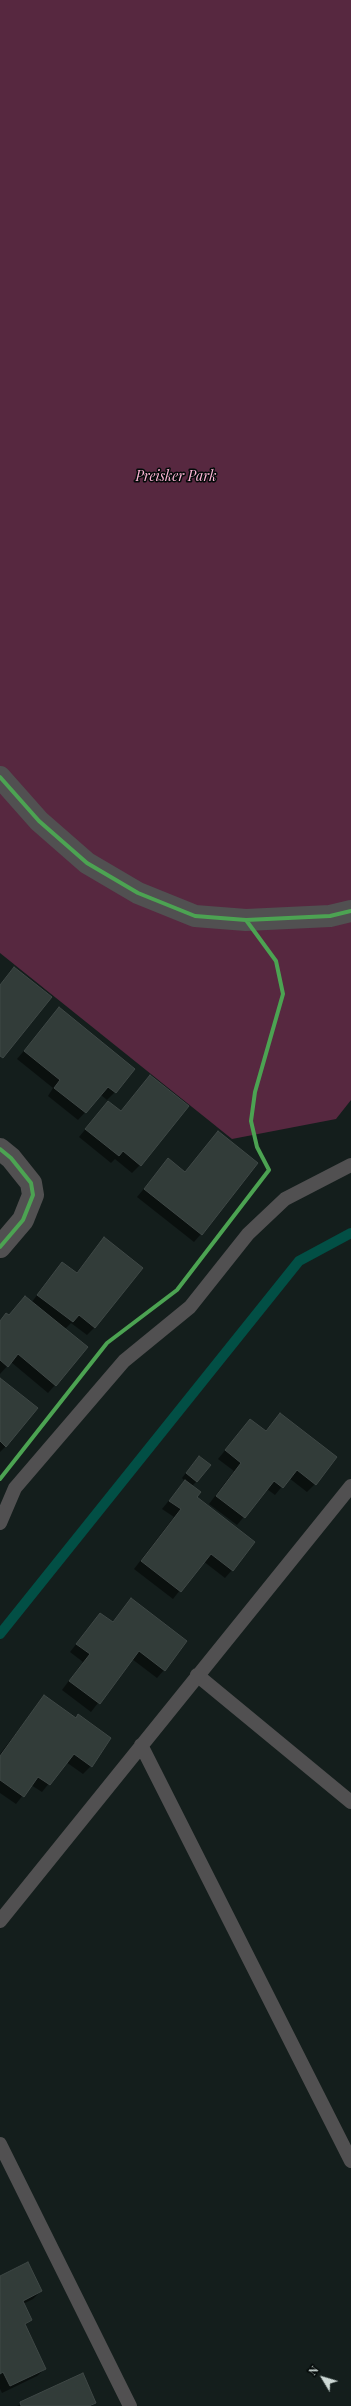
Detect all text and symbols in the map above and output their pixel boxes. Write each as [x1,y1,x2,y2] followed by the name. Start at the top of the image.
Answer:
[136,469,216,485] park label: Preisker Park
[303,2358,343,2398] north arrow
[305,2363,322,2378] text: N

